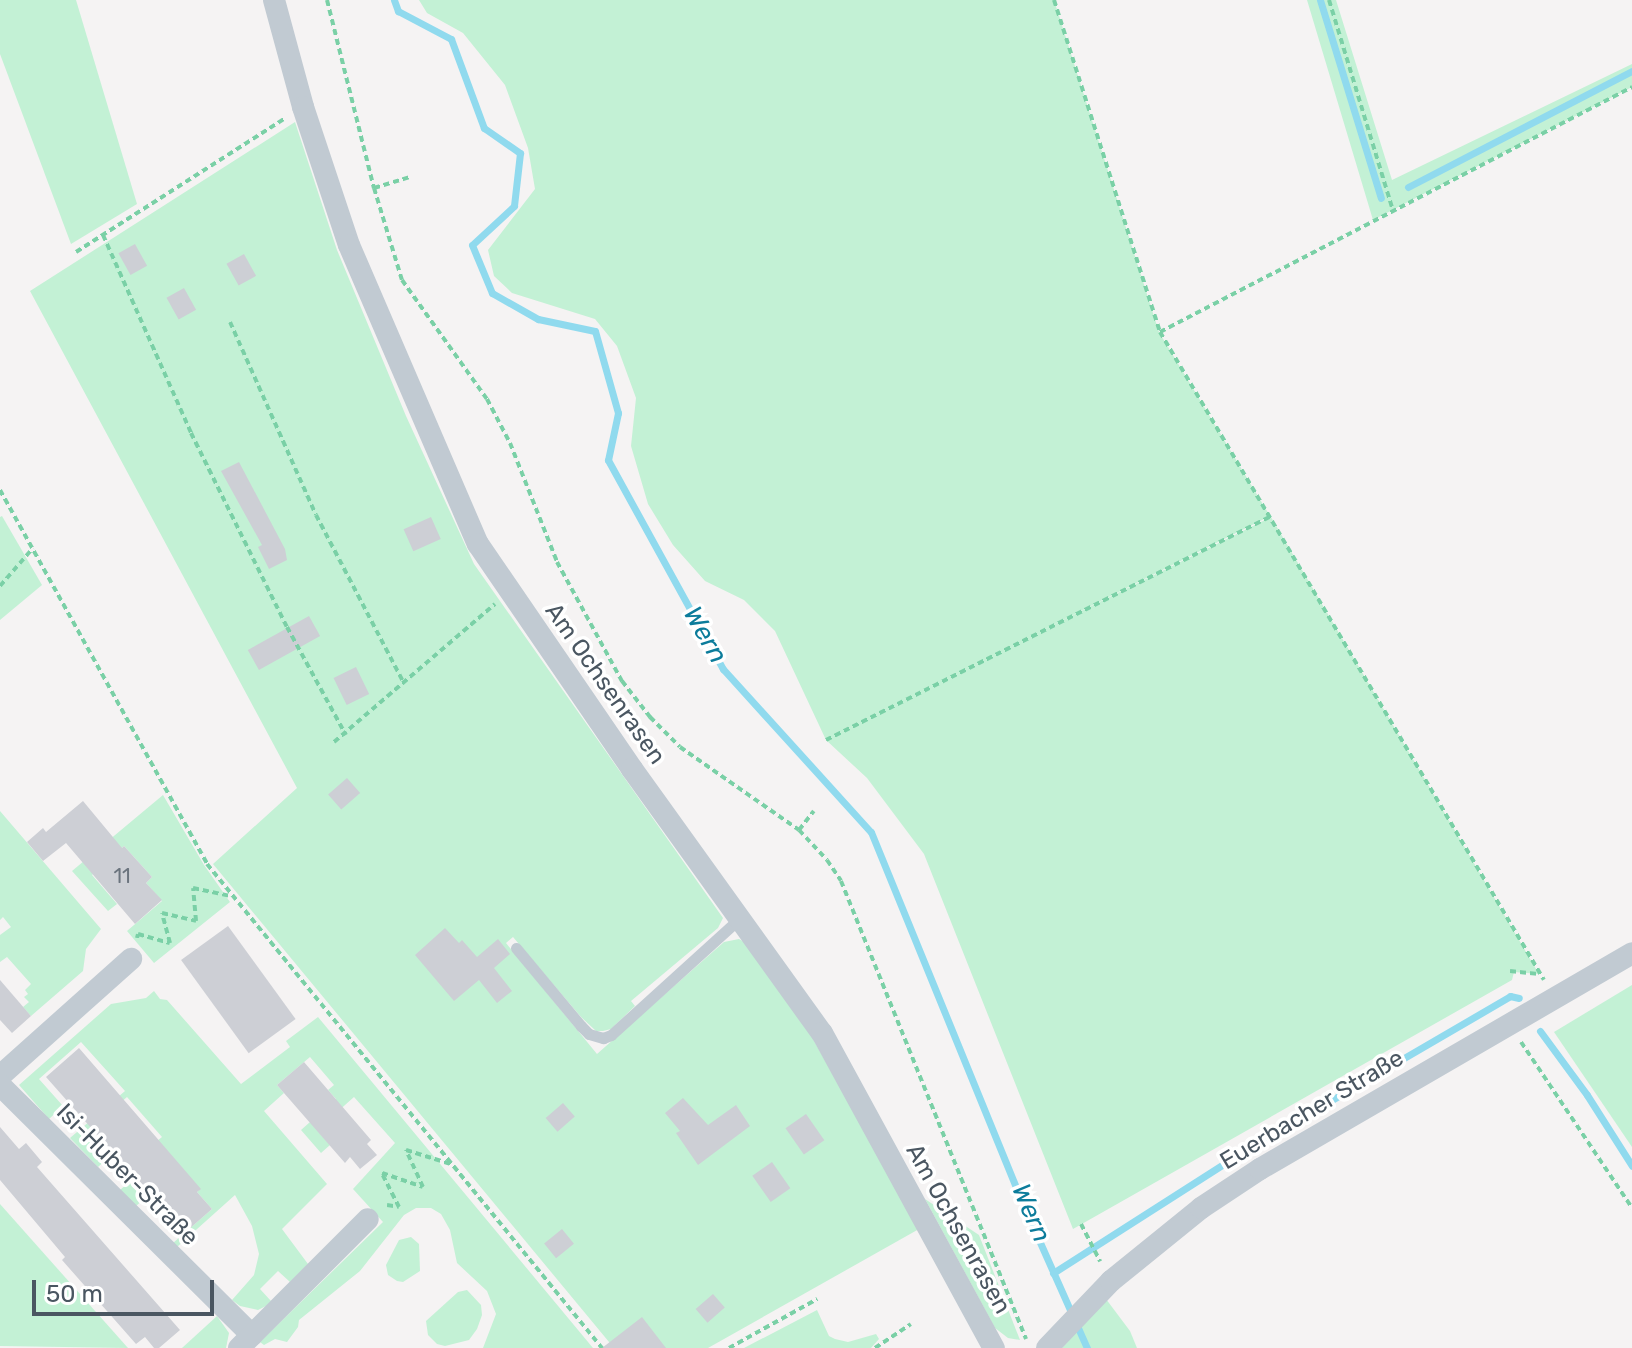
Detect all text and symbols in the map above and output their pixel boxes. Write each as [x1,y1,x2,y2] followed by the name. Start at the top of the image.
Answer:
[539,598,671,770] street label: Am Ochsenrasen
[676,601,734,669] water label: Wern
[113,864,131,888] house number: 11
[1215,1044,1409,1176] street label: Euerbacher Straße
[50,1098,204,1252] street label: Isi-Huber-Straße
[899,1139,1017,1319] street label: Am Ochsenrasen
[1005,1179,1057,1247] water label: Wern
[36,1264,218,1314] scale bar
[46,1280,103,1308] text: 50 m

